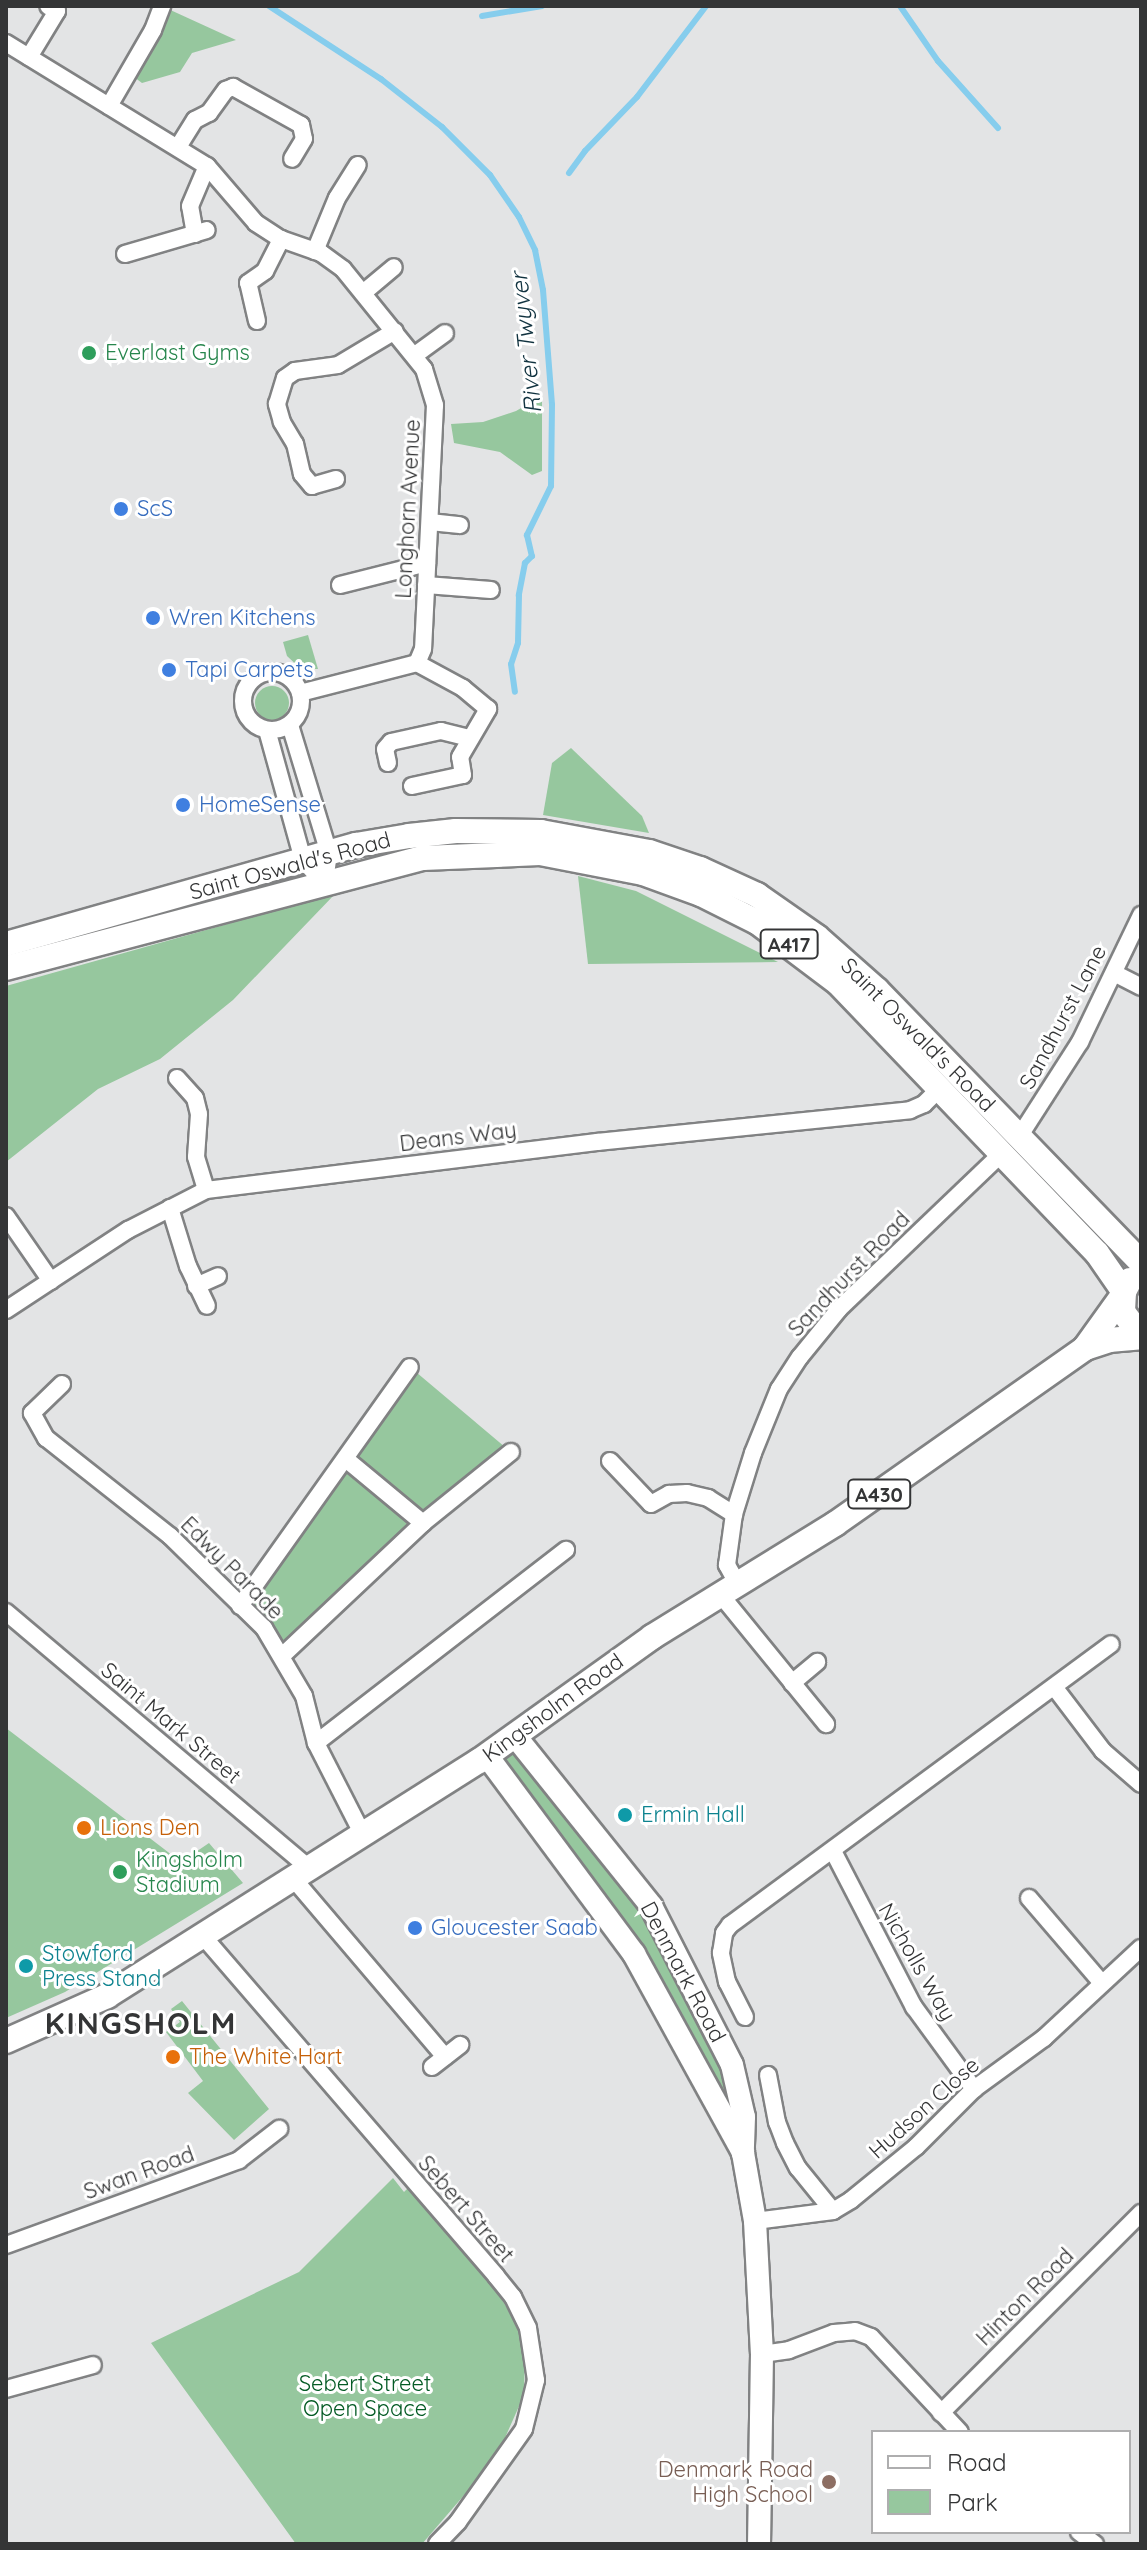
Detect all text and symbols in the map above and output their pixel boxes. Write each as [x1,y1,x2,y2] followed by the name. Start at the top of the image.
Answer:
[504,271,548,415] water label: River Twyver
[105,340,250,366] place label: Everlast Gyms
[80,344,98,362] marker: Everlast Gyms
[390,419,426,599] street label: Longhorn Avenue
[137,496,173,522] place label: ScS
[112,500,130,518] marker: ScS
[169,605,316,631] place label: Wren Kitchens
[144,609,162,627] marker: Wren Kitchens
[185,657,314,683] place label: Tapi Carpets
[160,661,178,679] marker: Tapi Carpets
[199,792,321,818] place label: HomeSense
[174,796,192,814] marker: HomeSense
[187,826,393,906] street label: Saint Oswald's Road
[759,928,819,960] road number: A417
[1014,941,1112,1093] street label: Sandhurst Lane
[835,952,1001,1118] street label: Saint Oswald's Road
[398,1117,518,1157] street label: Deans Way
[783,1206,915,1342] street label: Sandhurst Road
[847,1478,911,1510] road number: A430
[175,1511,289,1625] street label: Edwy Parade
[477,1648,629,1768] street label: Kingsholm Road
[96,1657,246,1789] street label: Saint Mark Street
[641,1802,745,1828] place label: Ermin Hall
[616,1806,634,1824] marker: Ermin Hall
[100,1815,200,1841] place label: Lions Den
[75,1819,93,1837] marker: Lions Den
[136,1846,243,1898] place label: Kingsholm Stadium
[111,1863,129,1881] marker: Kingsholm Stadium
[635,1897,731,2047] street label: Denmark Road
[873,1899,961,2025] street label: Nicholls Way
[431,1915,598,1941] place label: Gloucester Saab
[406,1919,424,1937] marker: Gloucester Saab
[42,1940,161,1992] place label: Stowford Press Stand
[17,1957,35,1975] marker: Stowford Press Stand
[45,2005,237,2041] district label: KINGSHOLM
[189,2044,343,2070] place label: The White Hart
[164,2048,182,2066] marker: The White Hart
[863,2052,985,2164] street label: Hudson Close
[80,2141,198,2205] street label: Swan Road
[413,2150,519,2268] street label: Sebert Street
[971,2243,1079,2351] street label: Hinton Road
[299,2370,431,2422] park label: Sebert Street Open Space
[871,2430,1131,2534] legend
[947,2447,1007,2477] text: Road
[658,2456,813,2508] place label: Denmark Road High School
[820,2473,838,2491] marker: Denmark Road High School
[947,2487,998,2517] text: Park

